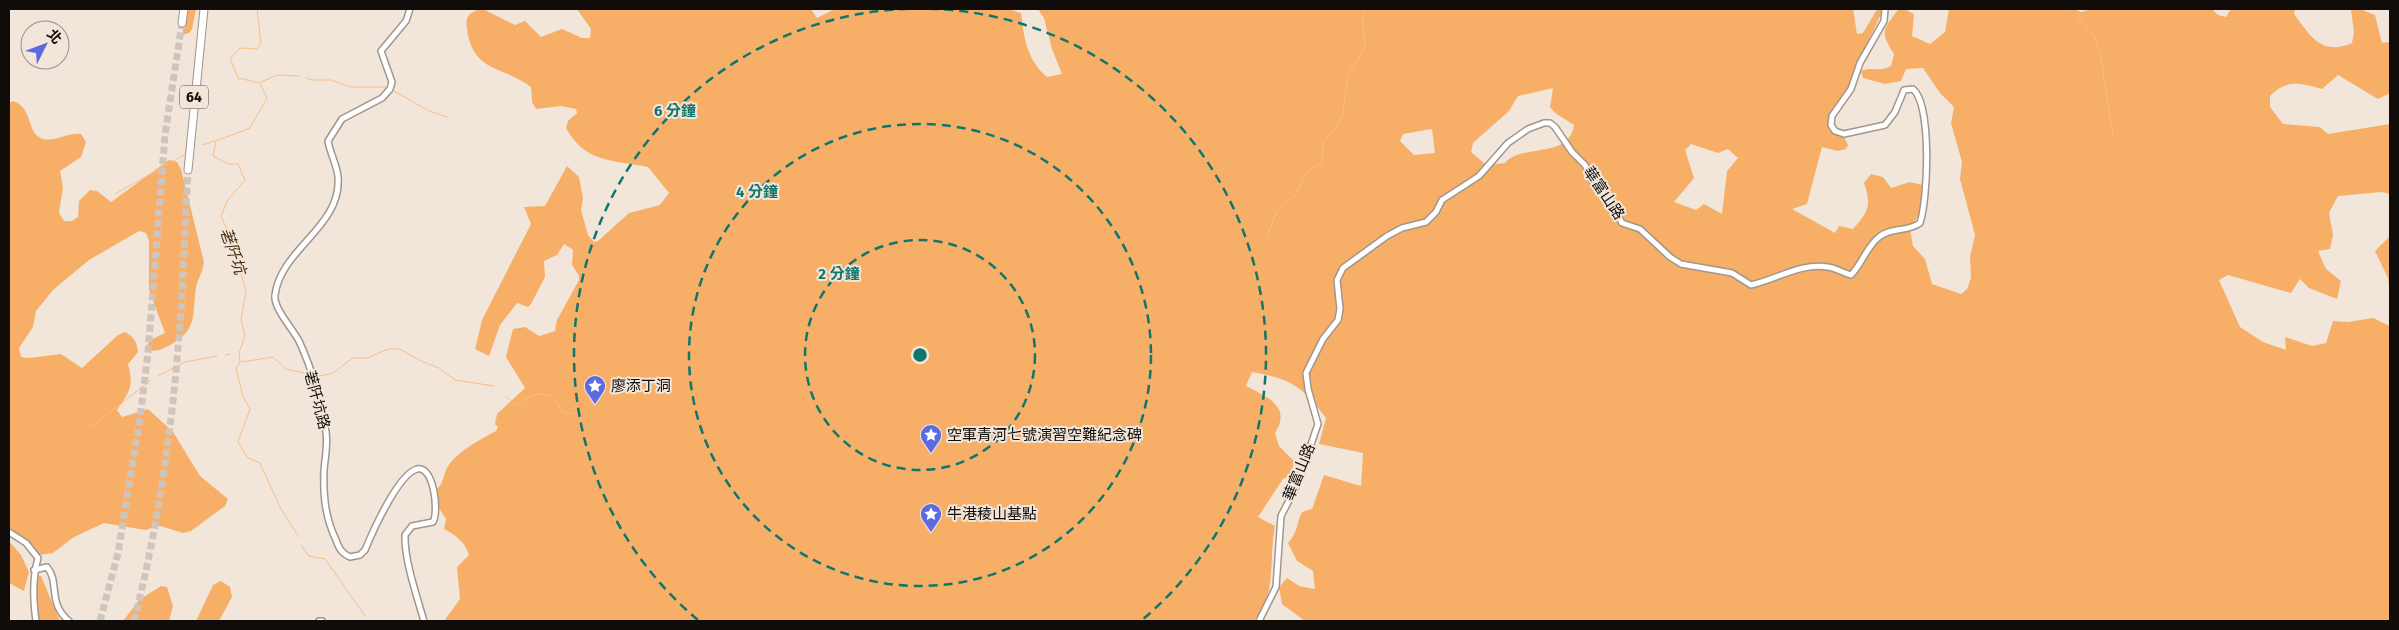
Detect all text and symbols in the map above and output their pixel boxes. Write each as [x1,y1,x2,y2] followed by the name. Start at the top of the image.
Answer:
[20,20,70,70] north arrow
[43,26,65,48] text: 北
[180,85,208,108] road number: 64
[654,102,696,120] text: 6 分鐘
[1580,163,1628,223] street label: 華富山路
[736,183,778,201] text: 4 分鐘
[216,225,250,279] water label: 荖阡坑
[818,265,860,283] text: 2 分鐘
[911,346,929,364] centre of rings
[301,369,333,431] street label: 荖阡坑路
[583,374,607,405] place icon: 廖添丁洞
[611,377,671,395] place label: 廖添丁洞
[919,423,943,454] place icon: 空軍青河七號演習空難紀念碑
[947,426,1142,444] place label: 空軍青河七號演習空難紀念碑
[1279,441,1319,503] street label: 華富山路
[919,502,943,533] place icon: 牛港稜山基點
[947,505,1037,523] place label: 牛港稜山基點

